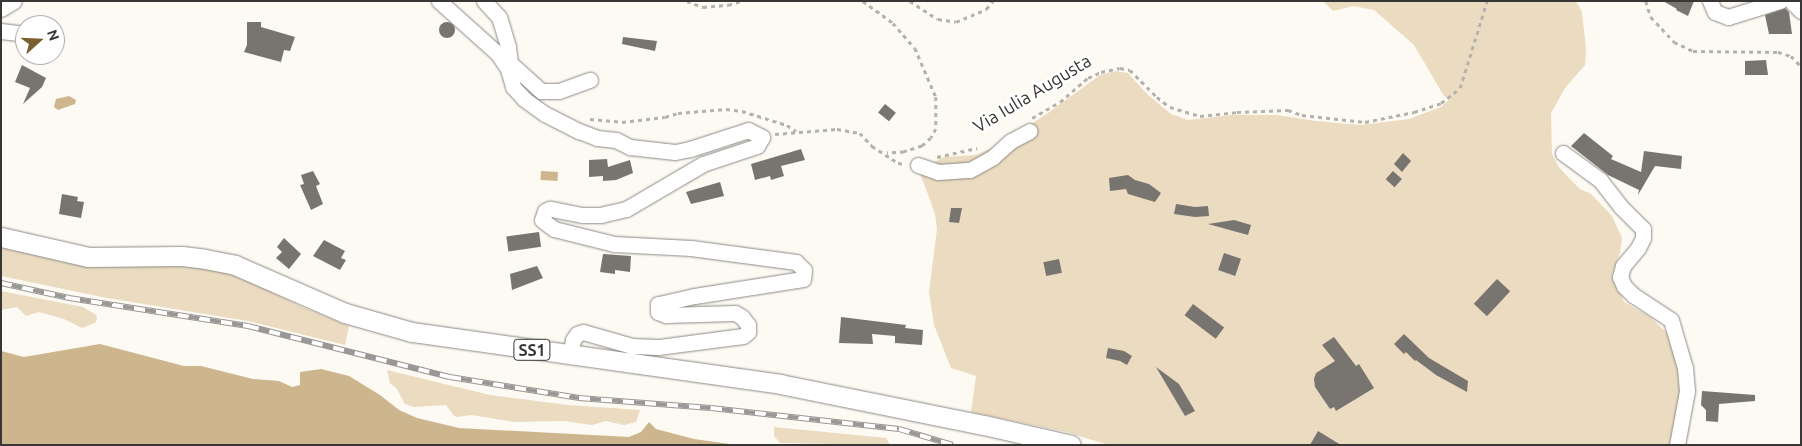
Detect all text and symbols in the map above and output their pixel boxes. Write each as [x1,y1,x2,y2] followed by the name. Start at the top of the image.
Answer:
[15,15,65,65] north arrow
[44,28,62,43] text: N
[969,49,1095,137] street label: Via Iulia Augusta
[513,336,551,364] road number: SS1

